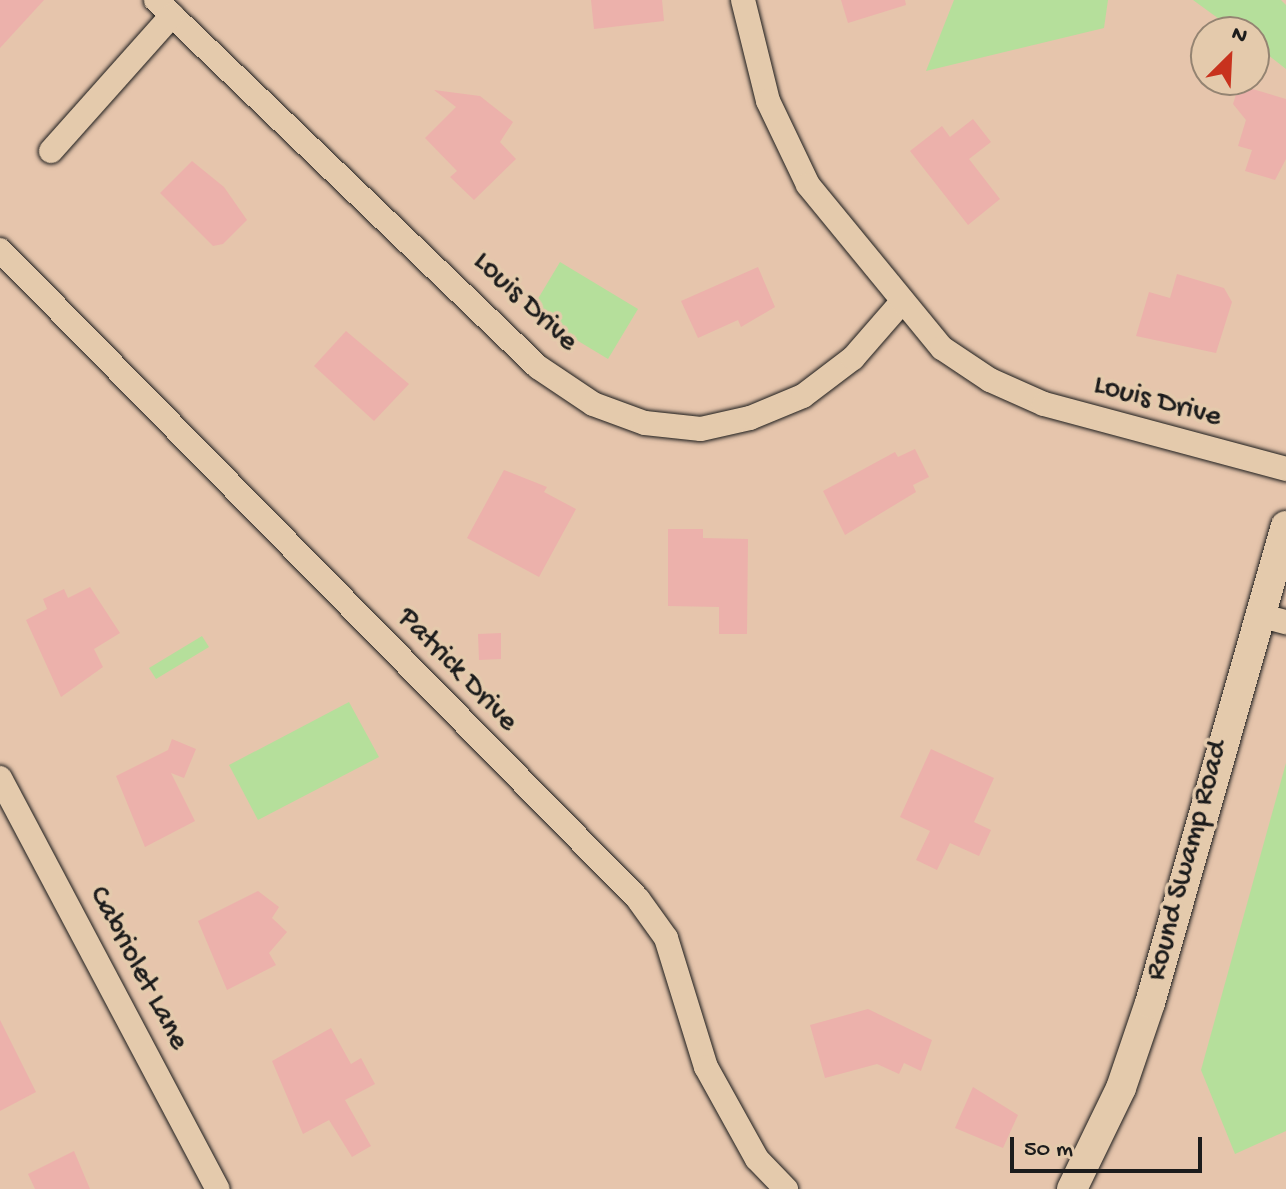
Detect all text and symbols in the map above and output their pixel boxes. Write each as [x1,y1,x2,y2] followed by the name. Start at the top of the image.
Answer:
[1190,16,1270,96] north arrow
[1227,21,1251,51] text: N
[464,245,584,361] street label: Louis Drive
[1089,369,1225,437] street label: Louis Drive
[388,601,524,741] street label: Patrick Drive
[1140,737,1238,985] street label: Round Swamp Road
[79,881,195,1057] street label: Cabriolet Lane
[1014,1121,1206,1171] scale bar
[1024,1136,1073,1165] text: 50 m

